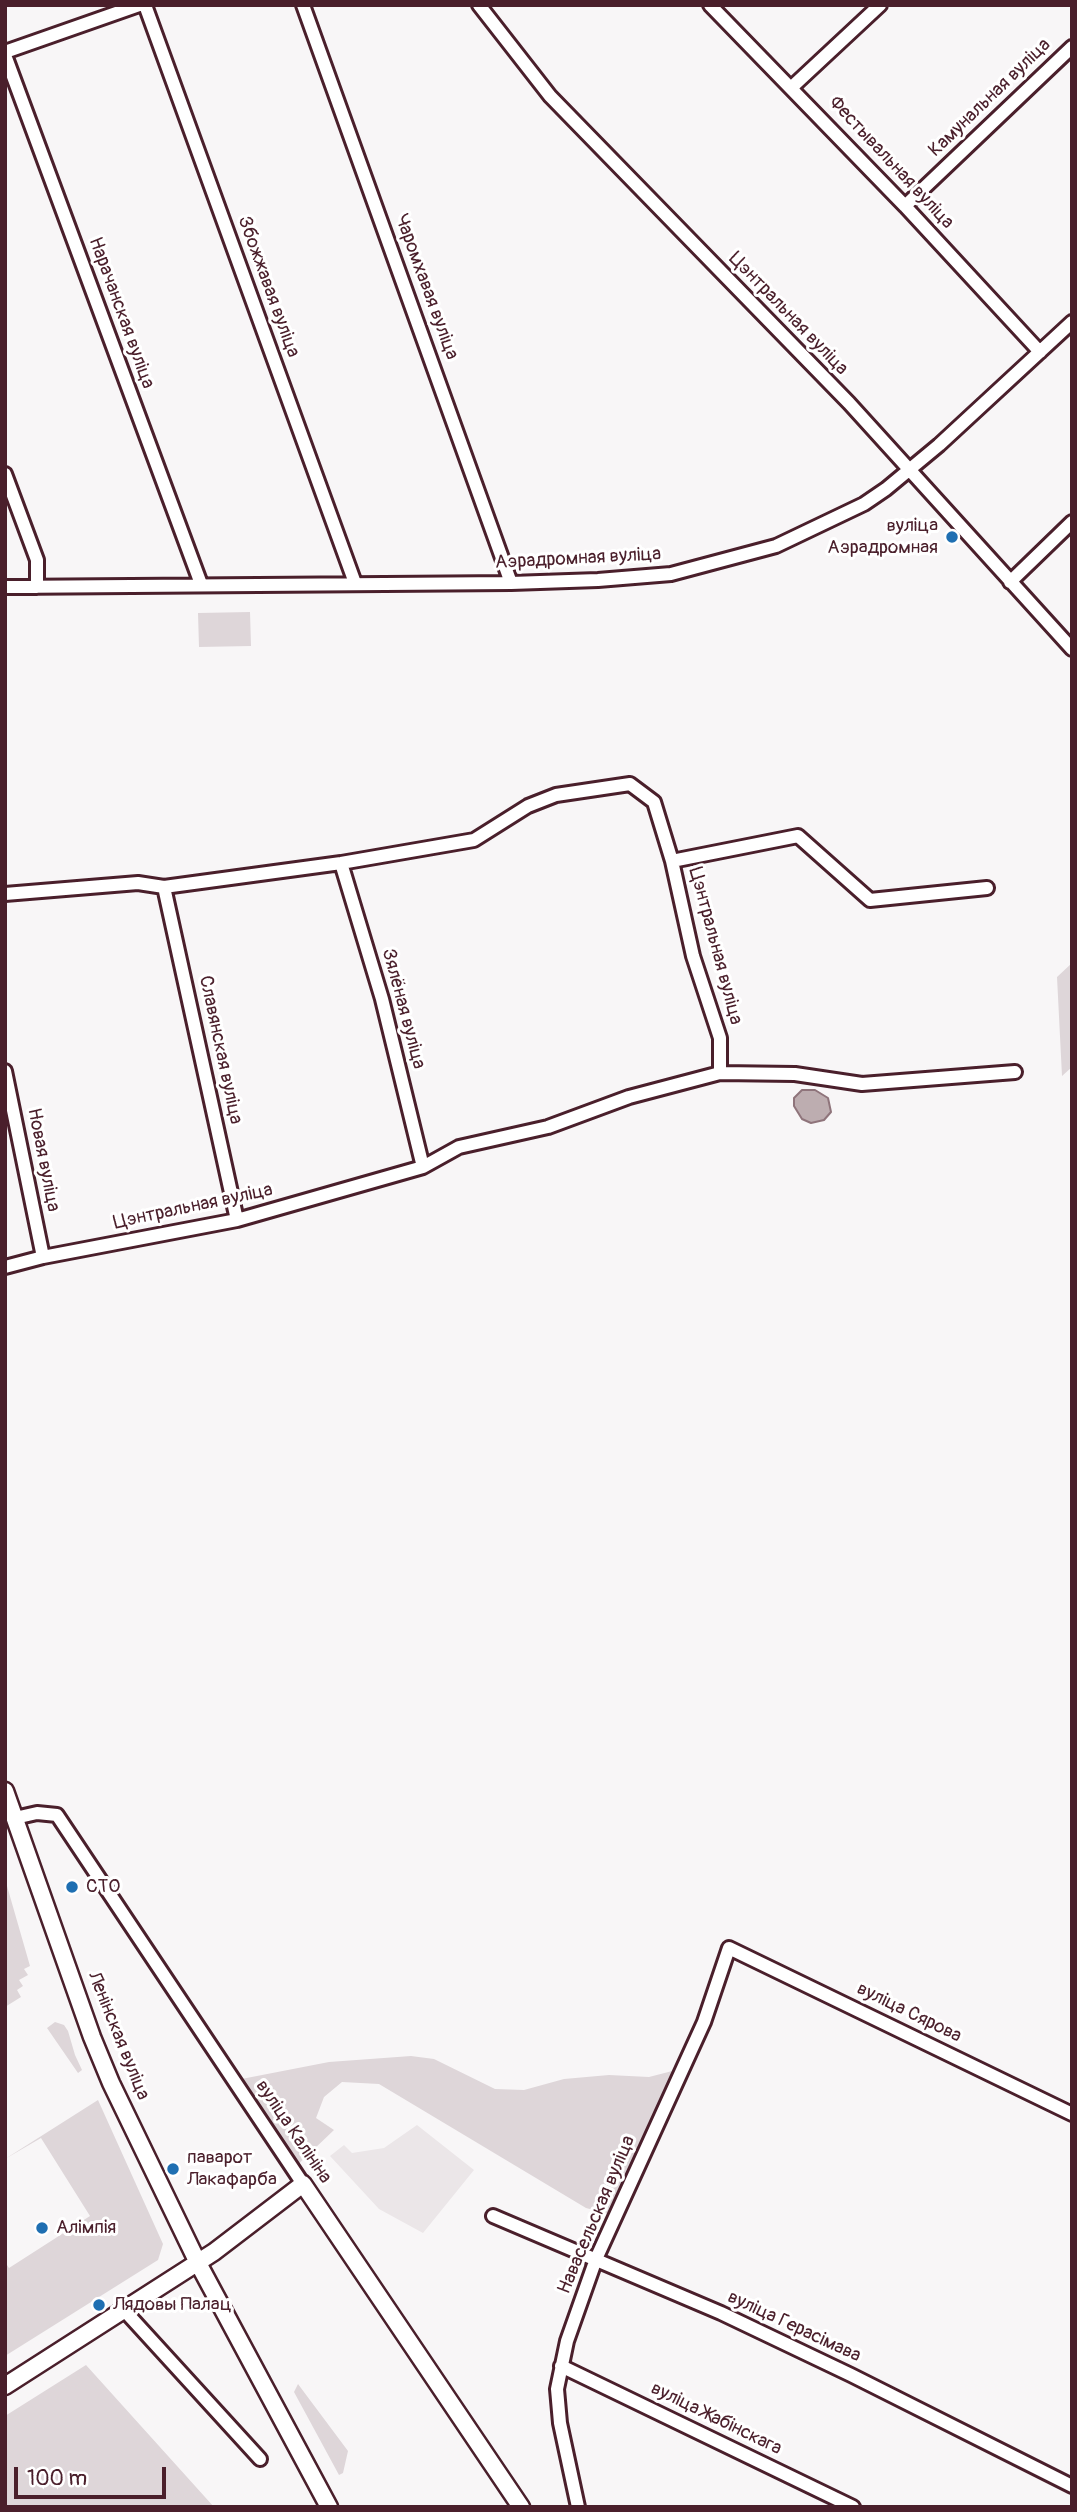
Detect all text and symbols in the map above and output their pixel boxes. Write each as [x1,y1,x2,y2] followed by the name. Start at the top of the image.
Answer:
[924,34,1056,162] street label: Камунальная вуліца
[824,92,958,234] street label: Фестывальная вуліца
[389,211,463,363] street label: Чаромхавая вуліца
[232,213,304,361] street label: Збожжавая вуліца
[83,234,159,392] street label: Нарачанская вуліца
[723,248,853,380] street label: Цэнтральная вуліца
[827,515,938,559] place label: вуліца Аэрадромная
[944,529,960,545] marker: вуліца Аэрадромная
[494,543,662,575] street label: Аэрадромная вуліца
[683,865,747,1027] street label: Цэнтральная вуліца
[376,946,430,1072] street label: Зялёная вуліца
[193,974,247,1126] street label: Славянская вуліца
[22,1106,64,1214] street label: Новая вуліца
[111,1179,275,1235] street label: Цэнтральная вуліца
[86,1876,120,1898] place label: СТО
[64,1879,80,1895] marker: СТО
[82,1969,154,2103] street label: Ленінская вуліца
[853,1978,965,2048] street label: вуліца Сярова
[250,2076,336,2188] street label: вуліца Калініна
[553,2132,641,2298] street label: Навасельская вуліца
[187,2147,277,2191] place label: паварот Лакафарба
[165,2161,181,2177] marker: паварот Лакафарба
[56,2217,116,2239] place label: Алімпія
[34,2220,50,2236] marker: Алімпія
[724,2286,864,2368] street label: вуліца Герасімава
[113,2294,232,2316] place label: Лядовы Палац
[91,2297,107,2313] marker: Лядовы Палац
[647,2377,785,2461] street label: вуліца Жабінскага
[18,2452,170,2496] scale bar
[27,2465,87,2492] text: 100 m

